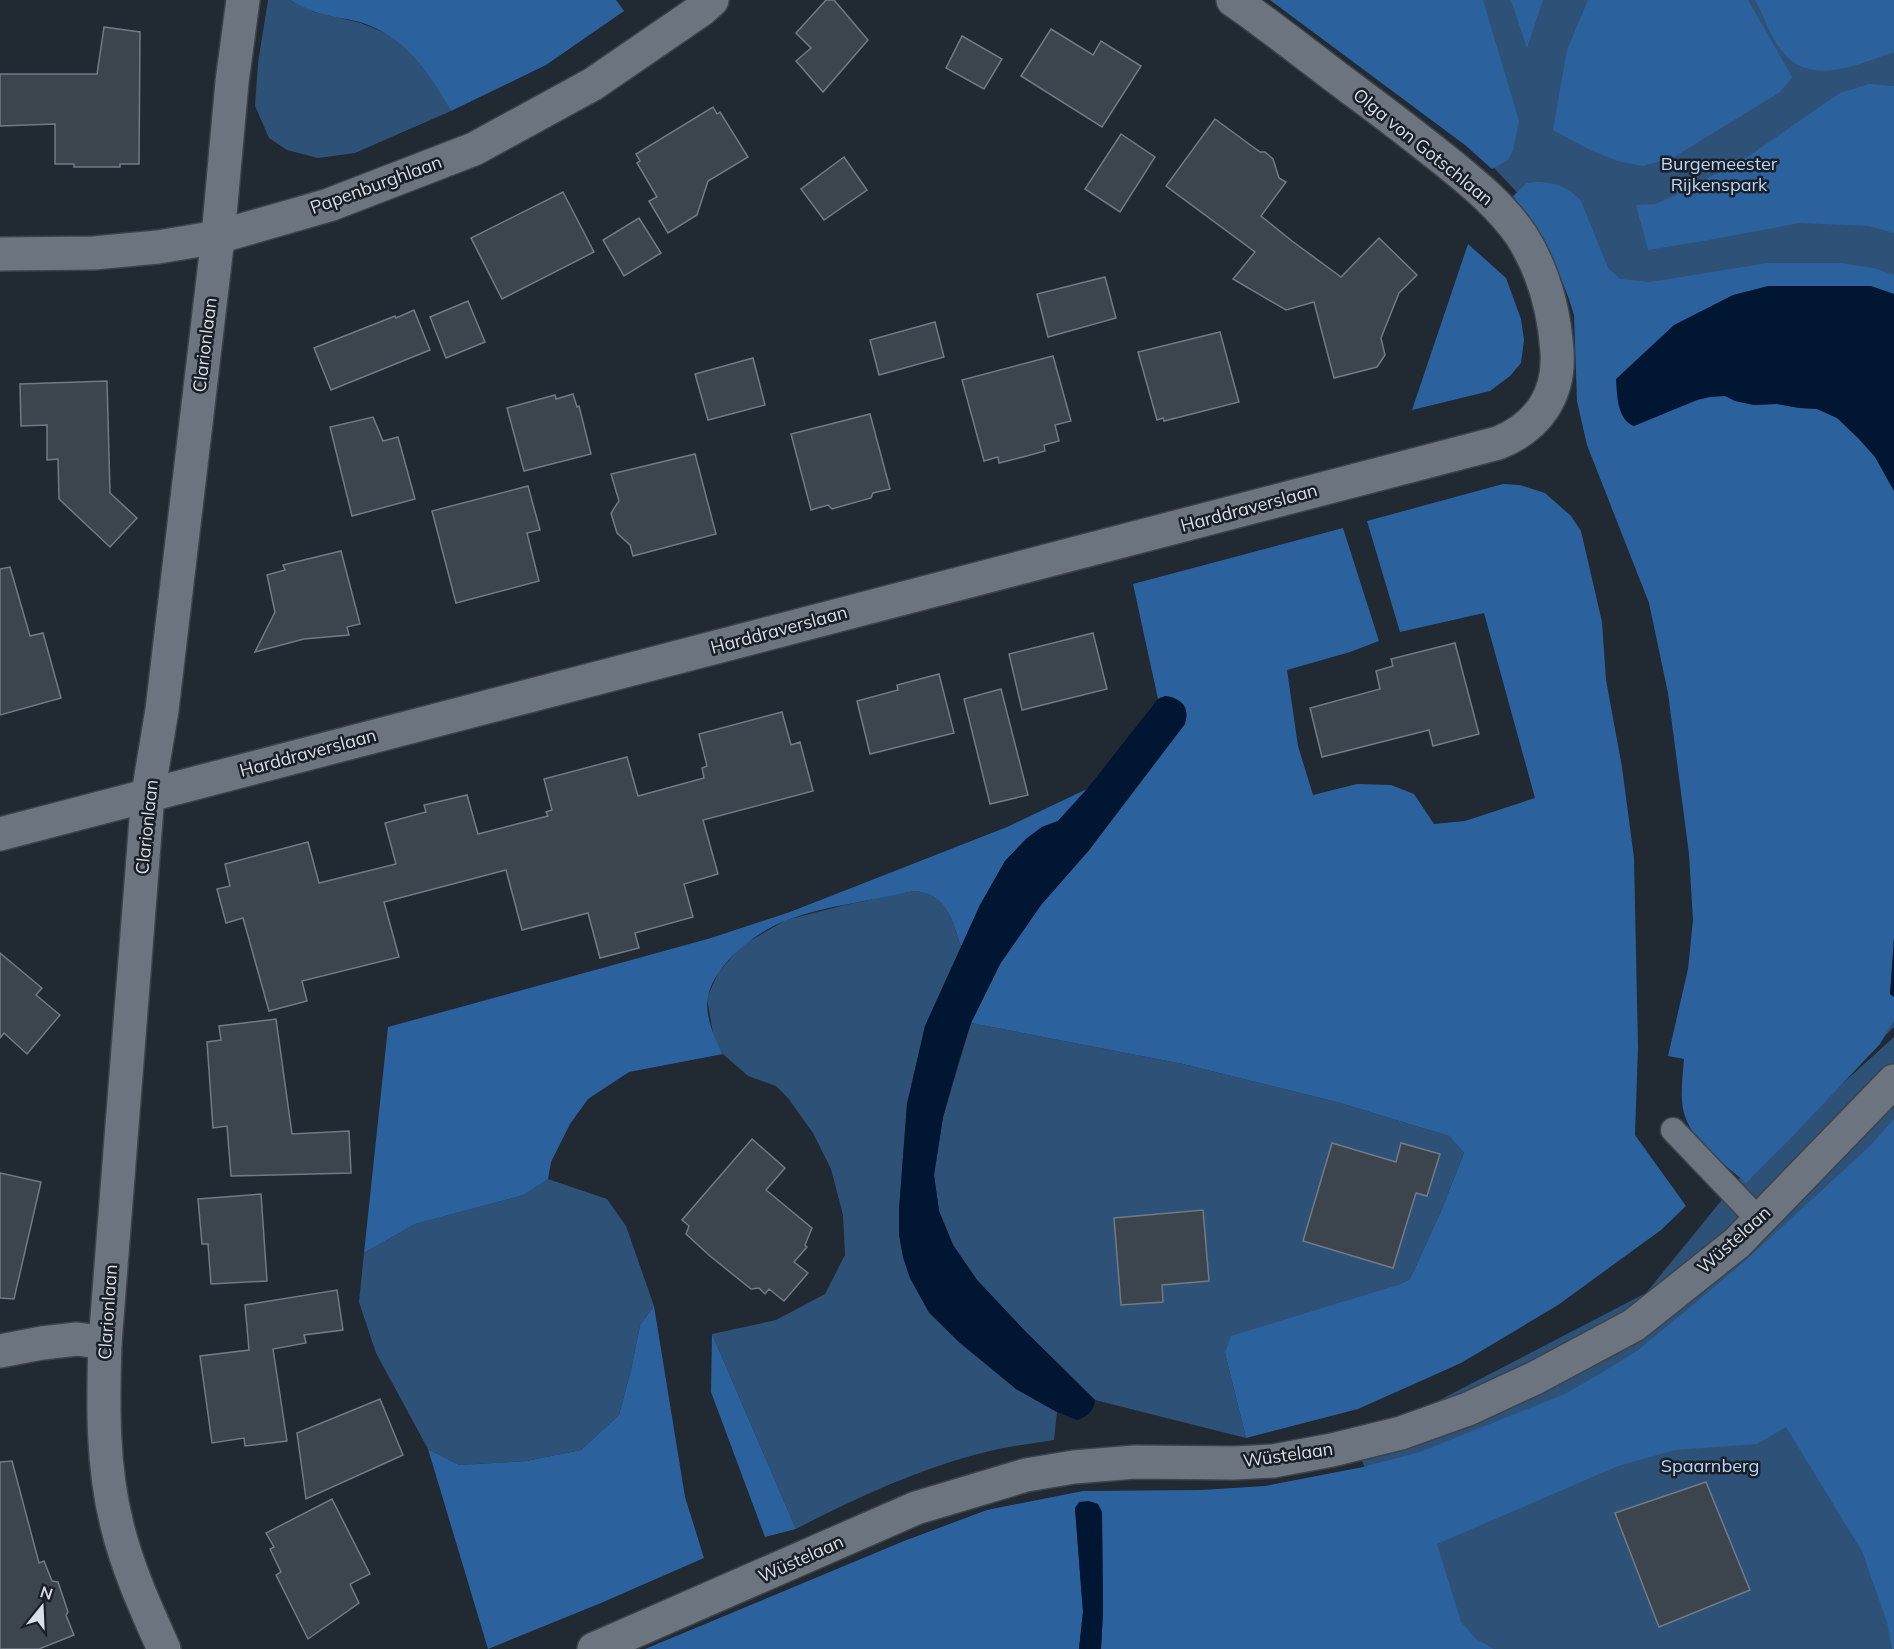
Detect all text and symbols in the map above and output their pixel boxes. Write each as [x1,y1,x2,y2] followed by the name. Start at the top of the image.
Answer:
[1348,83,1498,210] street label: Olga von Gotschlaan
[307,150,445,219] street label: Papenburghlaan
[1661,152,1778,196] park label: Burgemeester Rijkenspark
[187,296,222,394] street label: Clarionlaan
[1178,478,1320,537] street label: Harddraverslaan
[708,600,850,659] street label: Harddraverslaan
[237,723,379,782] street label: Harddraverslaan
[130,778,163,876] street label: Clarionlaan
[1692,1201,1775,1279] street label: Wüstelaan
[93,1264,122,1360] street label: Clarionlaan
[1241,1437,1334,1472] street label: Wüstelaan
[1661,1454,1759,1477] park label: Spaarnberg
[755,1530,847,1588] street label: Wüstelaan
[12,1577,72,1637] north arrow
[38,1581,55,1604] text: N

